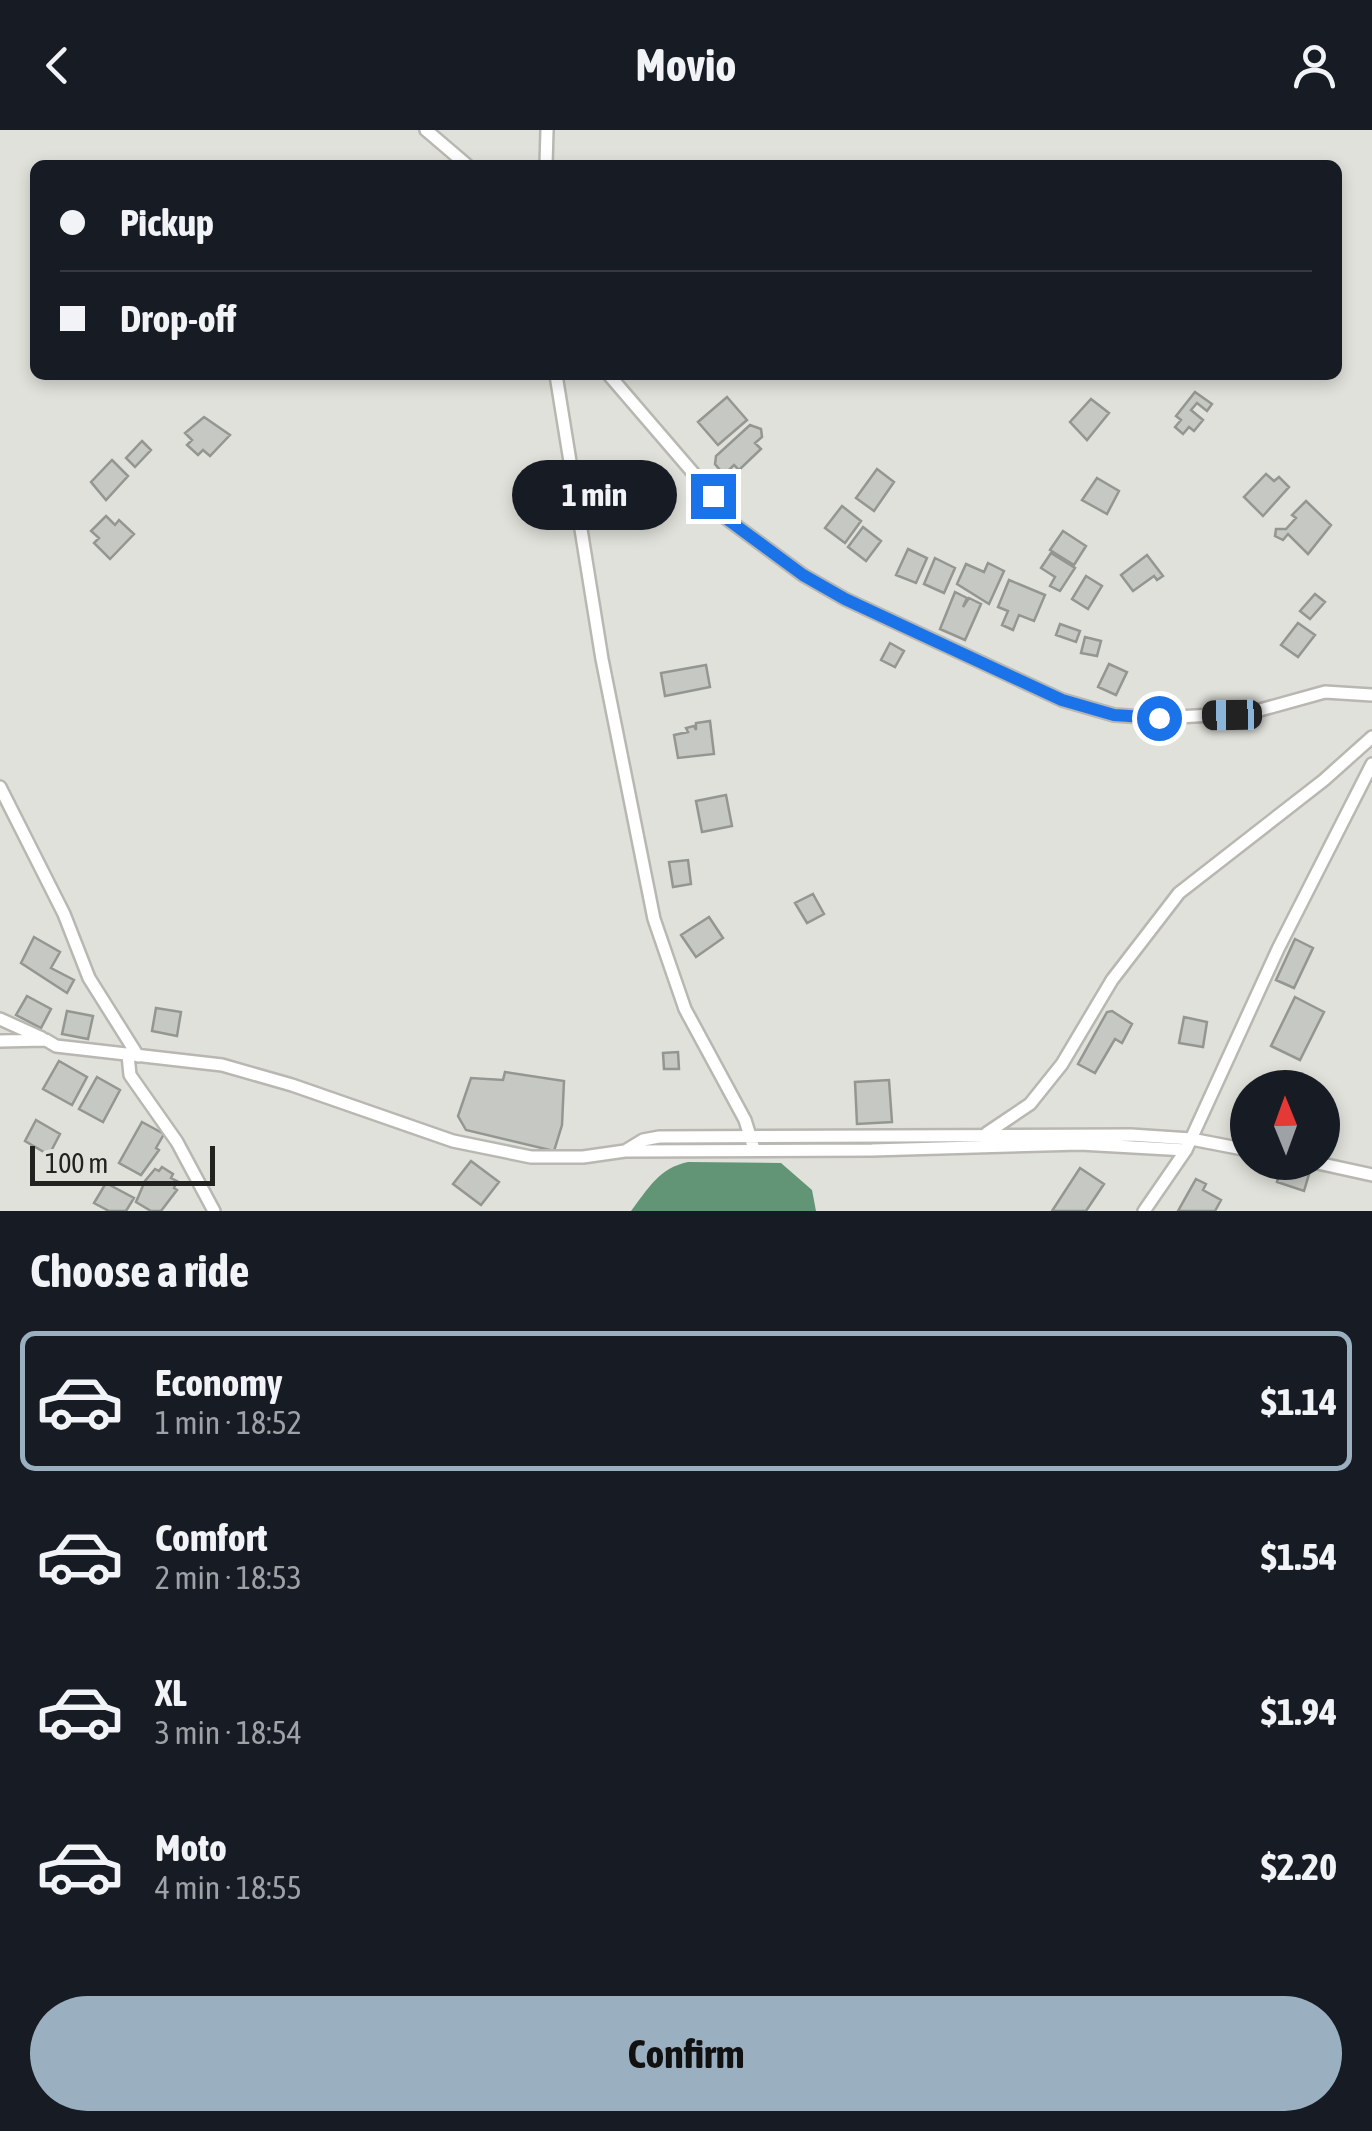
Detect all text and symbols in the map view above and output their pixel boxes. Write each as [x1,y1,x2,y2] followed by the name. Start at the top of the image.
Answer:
[30,38,85,93] icon: back
[1287,38,1342,93] icon: person
[636,39,736,91] text: Movio
[120,201,214,244] text: Pickup
[120,297,236,340] text: Drop-off
[513,461,678,531] callout: 1 min
[691,474,736,519] route end
[562,476,627,513] text: 1 min
[1137,696,1182,741] route start
[1202,699,1262,731] car
[1230,1070,1340,1180] north arrow
[1230,1070,1340,1180] map controls
[30,1141,215,1186] scale bar
[45,1147,108,1179] text: 100 m
[30,1245,249,1297] text: Choose a ride
[35,1356,125,1446] icon: car
[155,1361,282,1404] text: Economy
[1261,1380,1337,1423] text: $1.14
[155,1404,302,1441] text: 1 min · 18:52
[35,1511,125,1601] icon: car
[155,1516,267,1559] text: Comfort
[1261,1535,1337,1578] text: $1.54
[155,1559,302,1596] text: 2 min · 18:53
[35,1666,125,1756] icon: car
[155,1671,187,1714] text: XL
[1261,1690,1337,1733] text: $1.94
[155,1714,302,1751] text: 3 min · 18:54
[35,1821,125,1911] icon: car
[155,1826,227,1869] text: Moto
[1261,1845,1337,1888] text: $2.20
[155,1869,302,1906] text: 4 min · 18:55
[30,1996,1342,2111] button: Confirm

